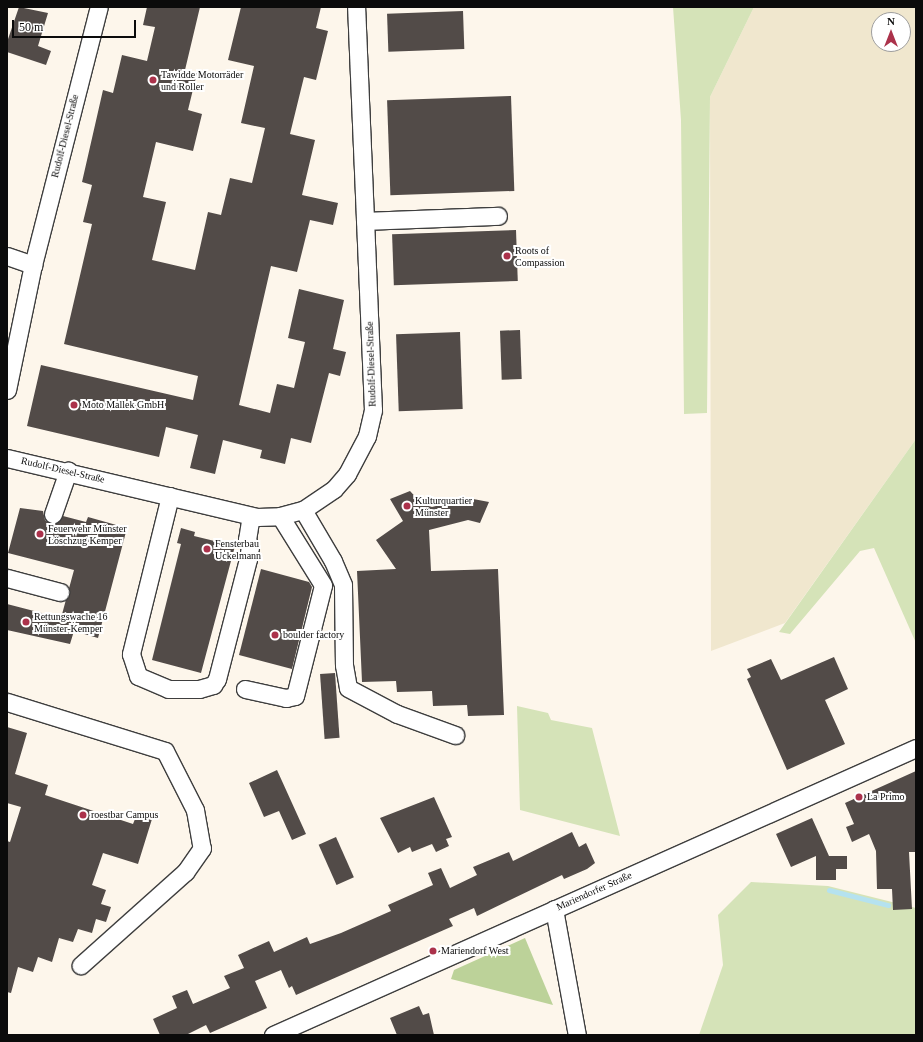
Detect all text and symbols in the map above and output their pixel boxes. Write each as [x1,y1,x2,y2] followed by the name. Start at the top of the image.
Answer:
[14,12,138,38] scale bar
[871,12,911,52] north arrow
[887,15,895,27] text: N
[19,20,43,34] text: 50 m
[161,68,243,92] place label: Tawidde Motorräder und Roller
[148,75,158,85] marker: Tawidde Motorräder und Roller
[49,93,81,179] street label: Rudolf-Diesel-Straße
[515,244,564,268] place label: Roots of Compassion
[502,251,512,261] marker: Roots of Compassion
[364,321,378,407] street label: Rudolf-Diesel-Straße
[82,399,164,411] place label: Moto Mallek GmbH
[69,400,79,410] marker: Moto Mallek GmbH
[20,455,106,485] street label: Rudolf-Diesel-Straße
[415,494,472,518] place label: Kulturquartier Münster
[402,501,412,511] marker: Kulturquartier Münster
[48,522,127,546] place label: Feuerwehr Münster Löschzug Kemper
[35,529,45,539] marker: Feuerwehr Münster Löschzug Kemper
[215,537,261,560] place label: Fensterbau Uckelmann
[202,544,212,554] marker: Fensterbau Uckelmann
[34,610,108,634] place label: Rettungswache 16 Münster-Kemper
[21,617,31,627] marker: Rettungswache 16 Münster-Kemper
[283,629,344,641] place label: boulder factory
[270,630,280,640] marker: boulder factory
[867,791,904,803] place label: La Primo
[854,792,864,802] marker: La Primo
[91,809,158,821] place label: roestbar Campus
[78,810,88,820] marker: roestbar Campus
[554,869,634,913] street label: Mariendorfer Straße
[441,945,509,957] place label: Mariendorf West
[428,946,438,956] marker: Mariendorf West

